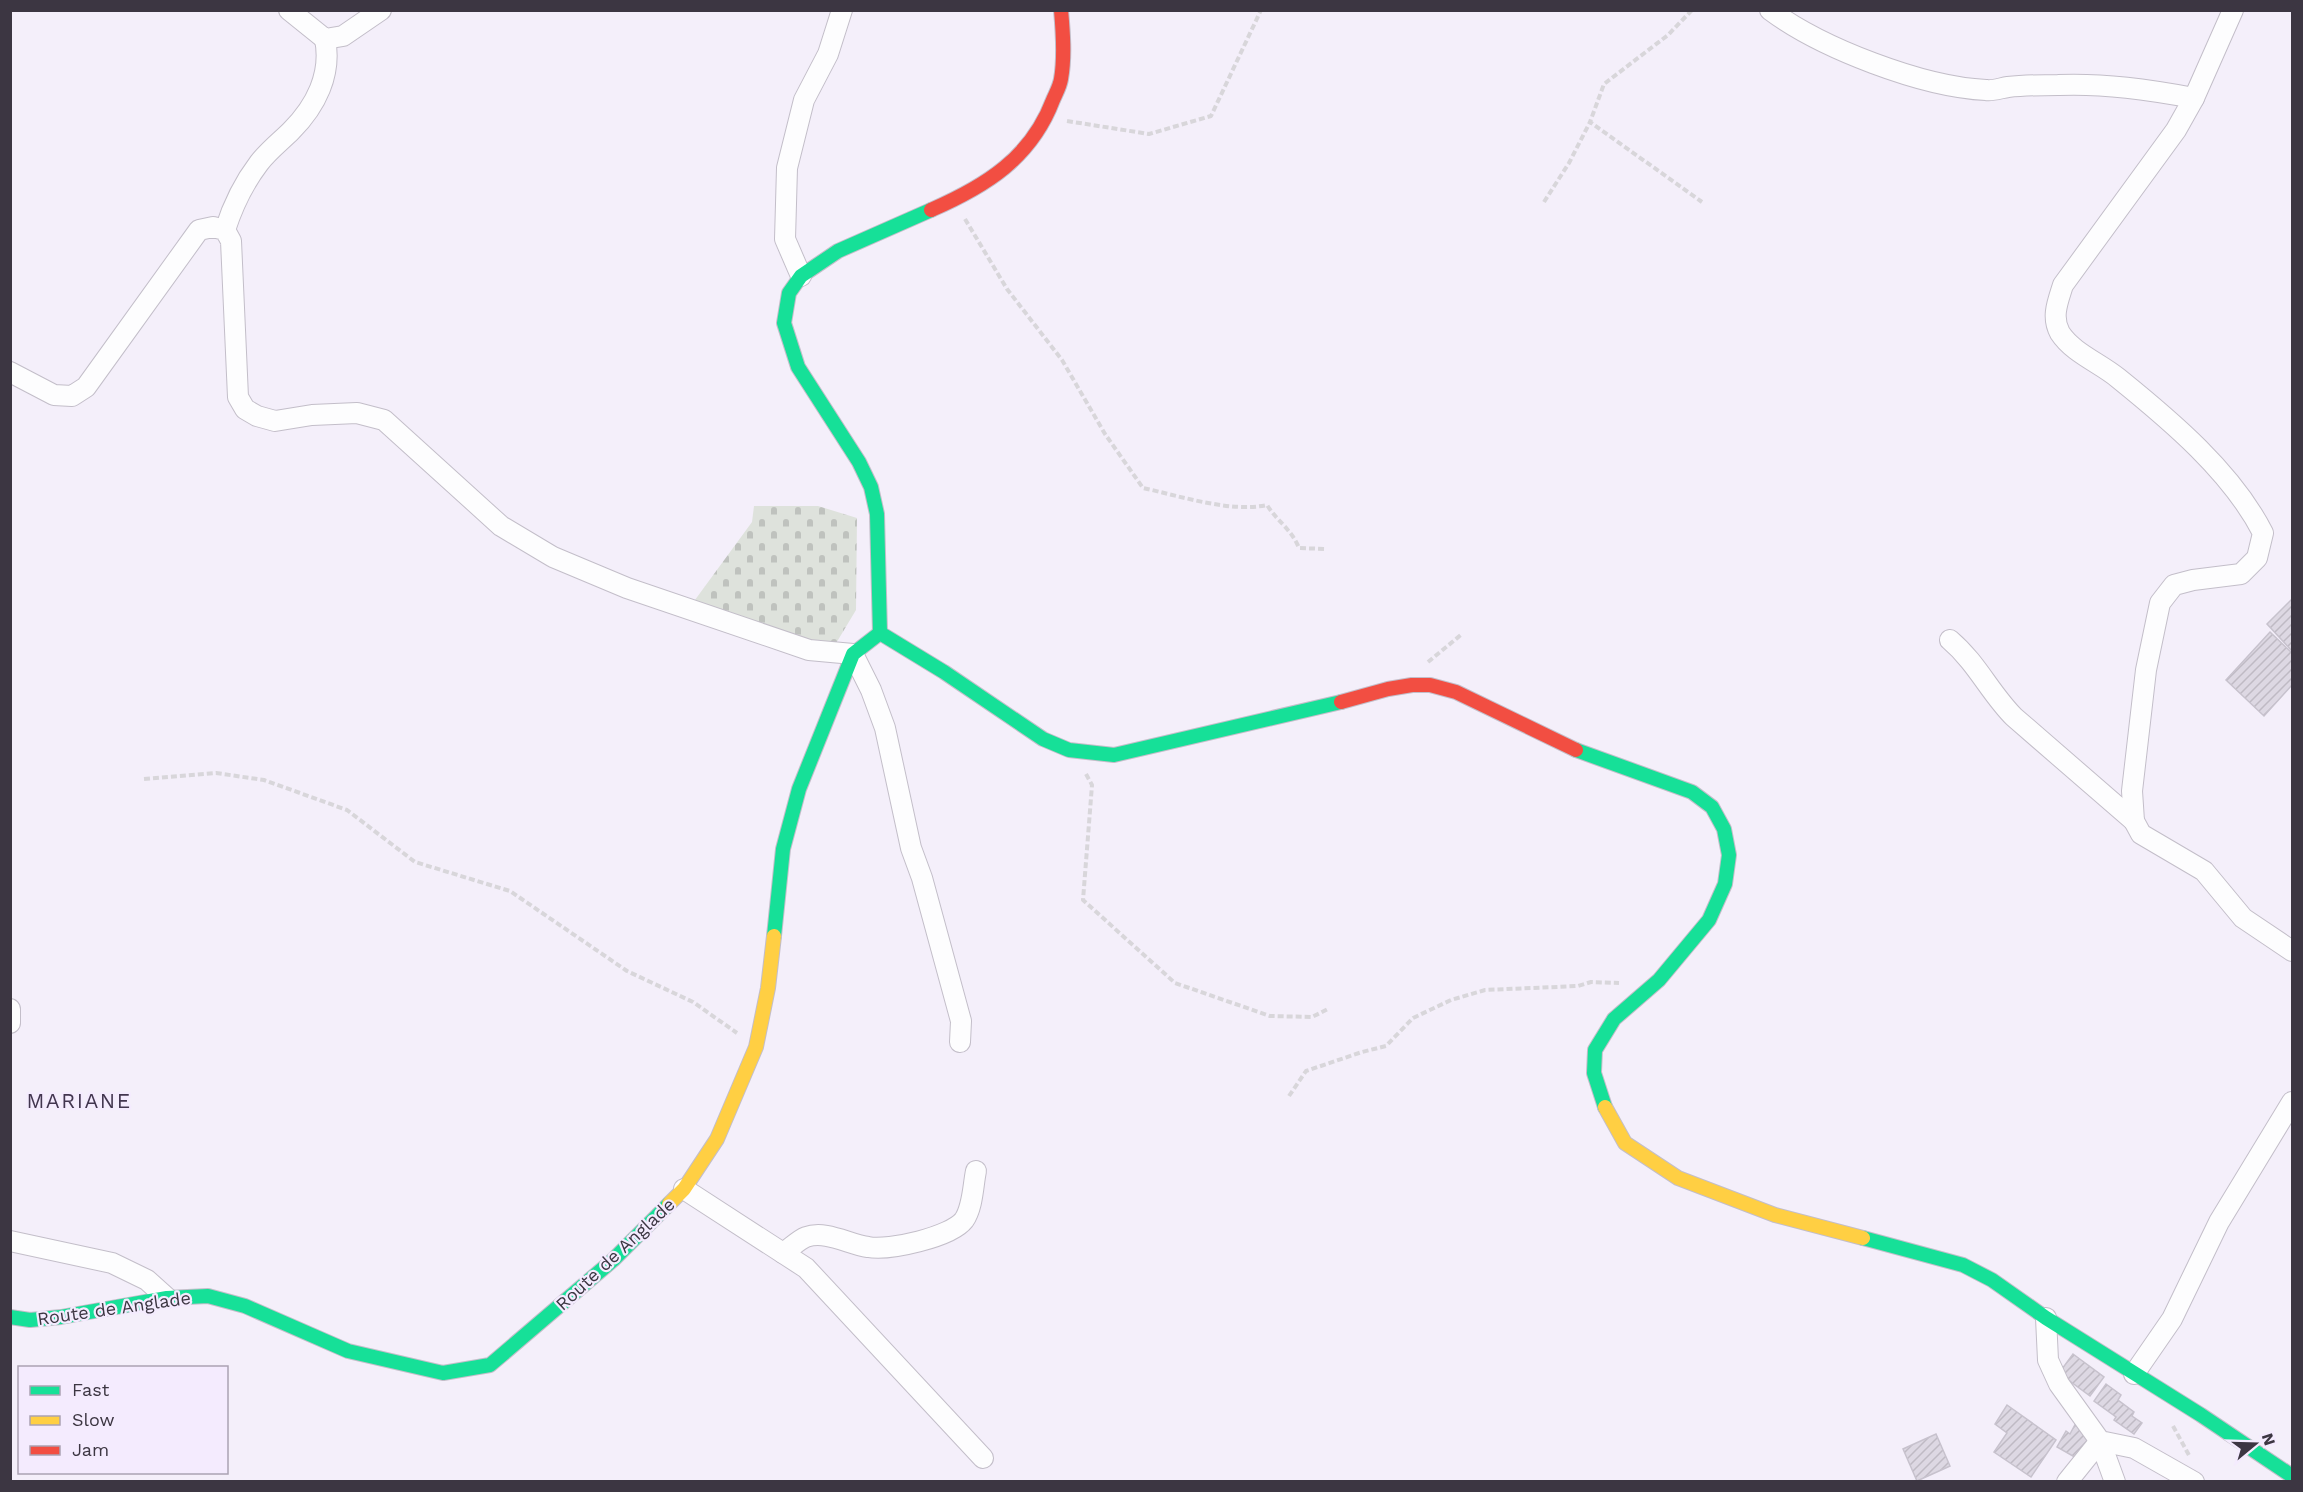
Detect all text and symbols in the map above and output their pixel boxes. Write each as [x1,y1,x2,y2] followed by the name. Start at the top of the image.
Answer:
[26,1088,132,1113] district label: MARIANE
[551,1194,679,1314] street label: Route de Anglade
[36,1287,192,1329] street label: Route de Anglade
[18,1366,228,1474] legend
[72,1379,110,1400] text: Fast
[72,1409,115,1430] text: Slow
[2225,1414,2285,1474] north arrow
[2258,1431,2280,1448] text: N
[72,1439,109,1460] text: Jam

